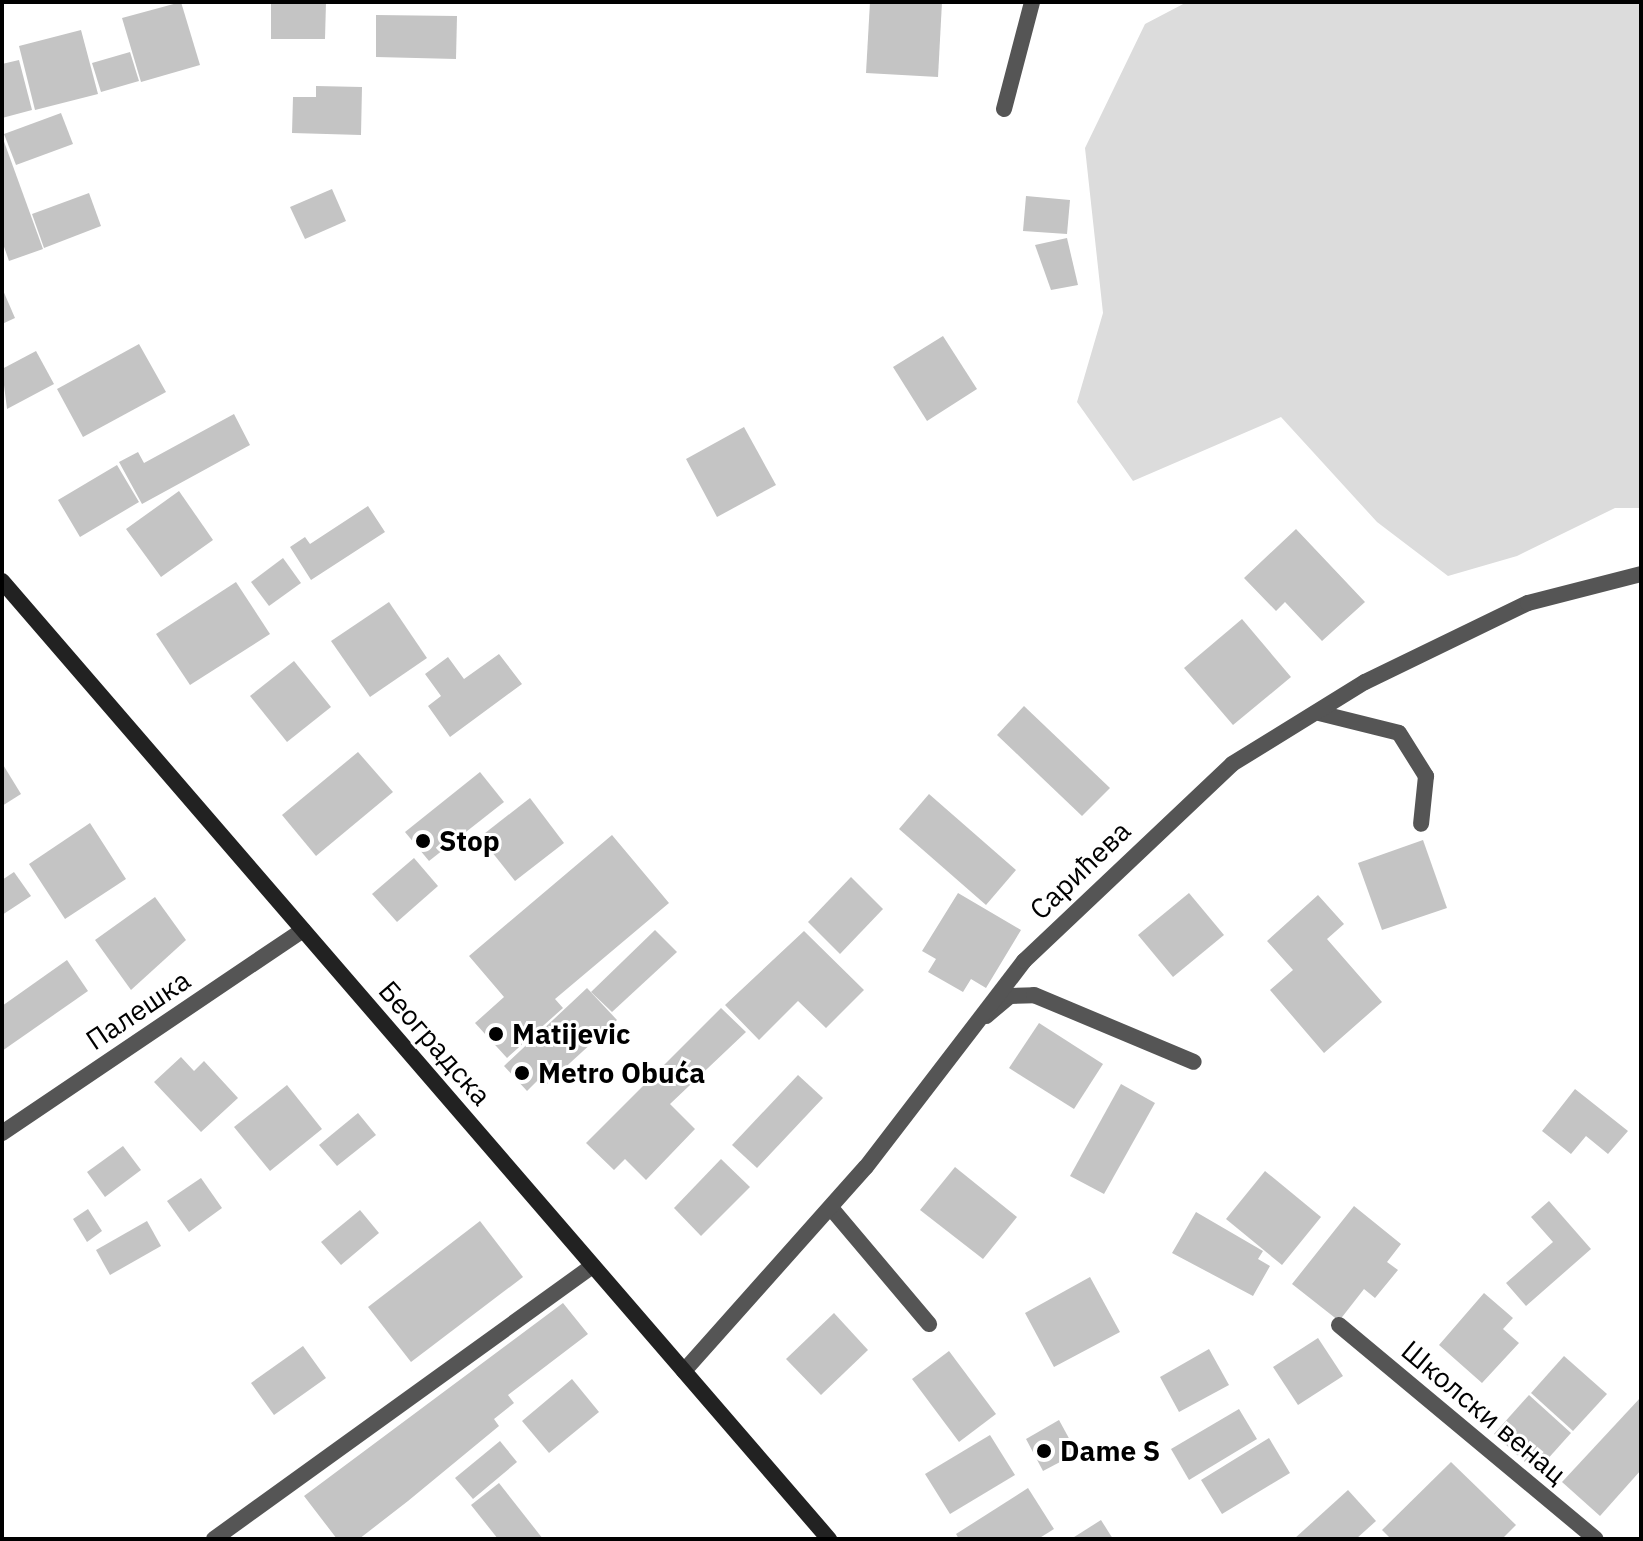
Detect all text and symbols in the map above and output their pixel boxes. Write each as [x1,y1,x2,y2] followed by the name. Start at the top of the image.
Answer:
[1023,814,1137,926] street label: Сарићева
[439,824,500,858] place label: Stop
[414,832,432,850] marker: Stop
[80,963,196,1057] street label: Палешка
[372,974,498,1112] street label: Београдска
[512,1017,630,1051] place label: Matijevic
[487,1025,505,1043] marker: Matijevic
[538,1056,705,1090] place label: Metro Obuća
[513,1064,531,1082] marker: Metro Obuća
[1395,1333,1573,1491] street label: Школски венац
[1060,1434,1160,1468] place label: Dame S
[1035,1442,1053,1460] marker: Dame S

